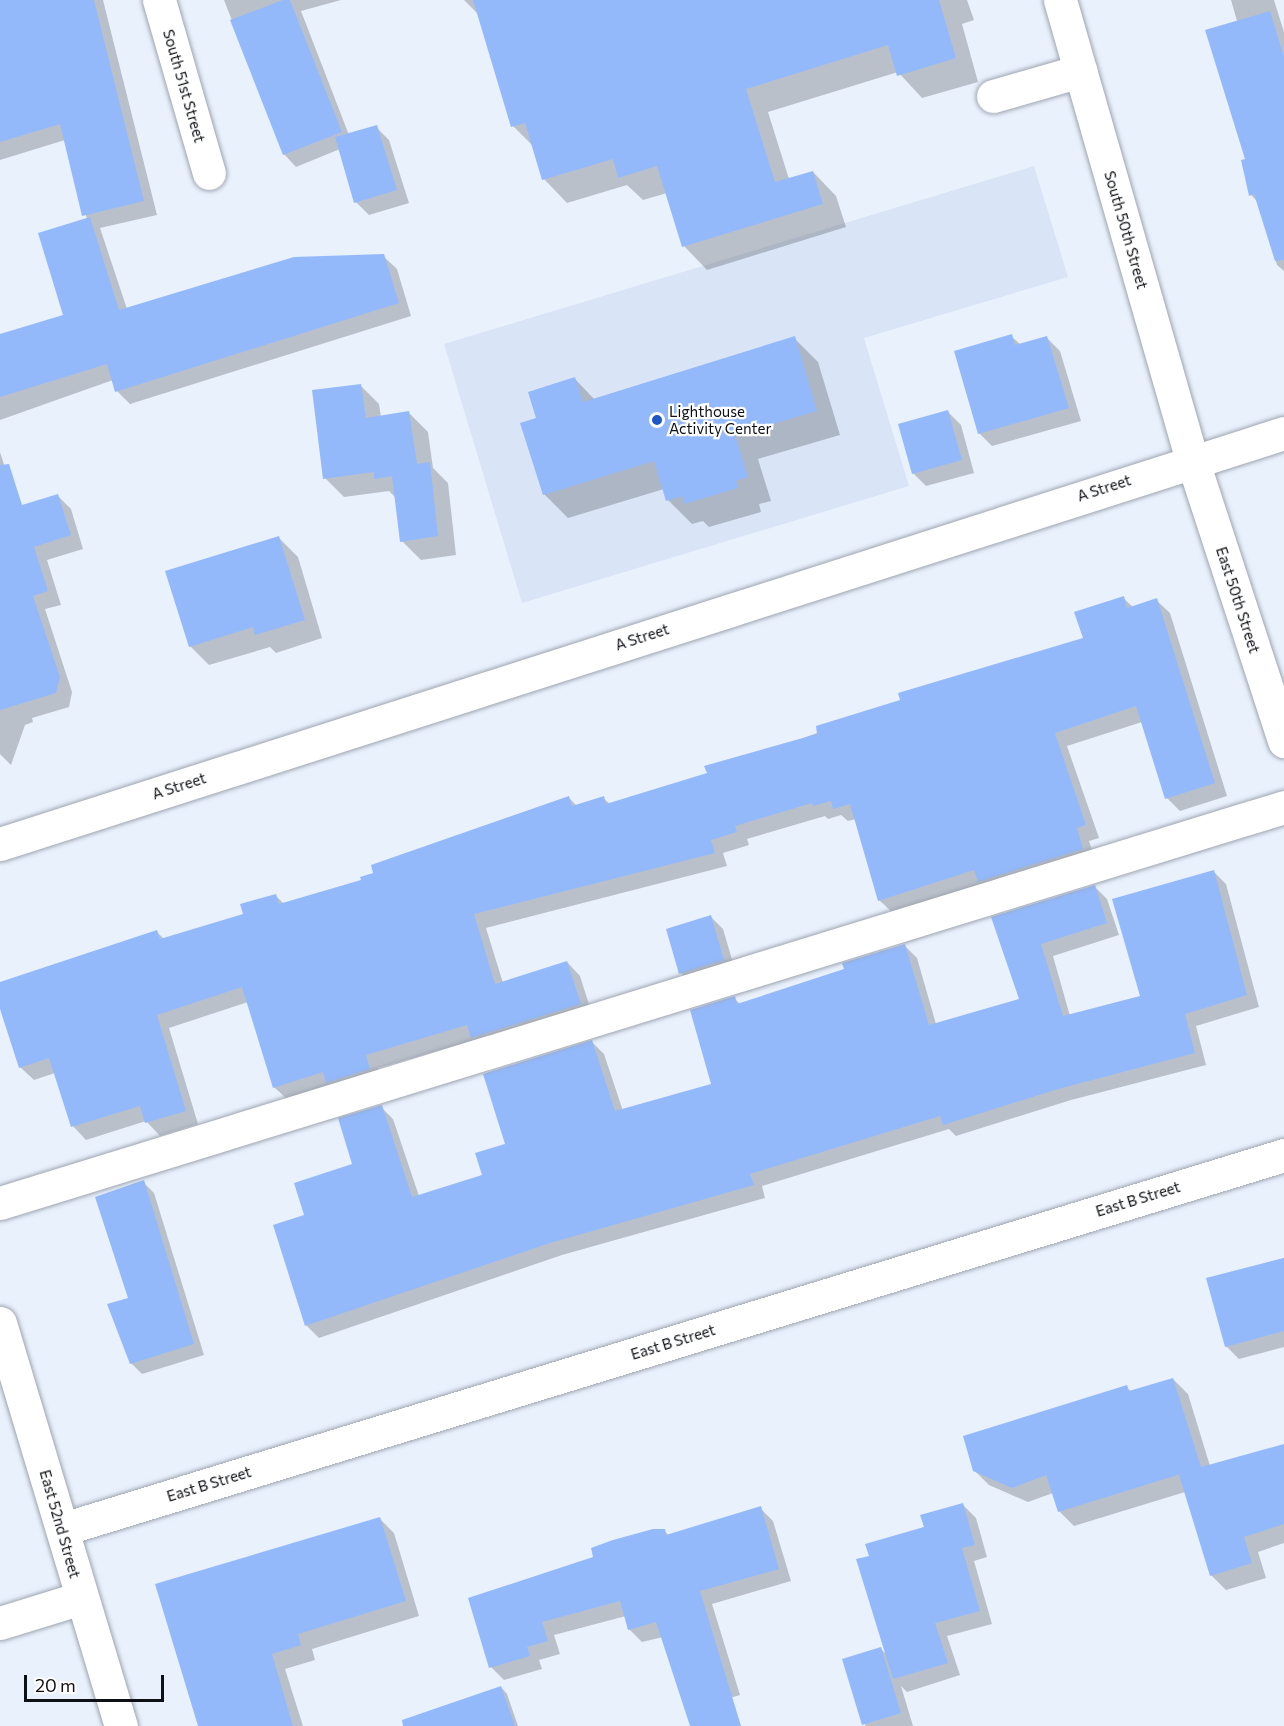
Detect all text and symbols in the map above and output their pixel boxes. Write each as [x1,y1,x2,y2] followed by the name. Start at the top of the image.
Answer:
[159,27,209,145] street label: South 51st Street
[1101,169,1151,291] street label: South 50th Street
[669,402,771,437] place label: Lighthouse Activity Center
[650,413,664,427] marker: Lighthouse Activity Center
[1075,471,1133,505] street label: A Street
[1212,544,1264,656] street label: East 50th Street
[613,620,671,654] street label: A Street
[150,769,208,803] street label: A Street
[1094,1178,1182,1220] street label: East B Street
[629,1321,717,1363] street label: East B Street
[165,1463,253,1505] street label: East B Street
[36,1468,84,1580] street label: East 52nd Street
[27,1663,166,1701] scale bar
[35,1674,76,1696] text: 20 m

